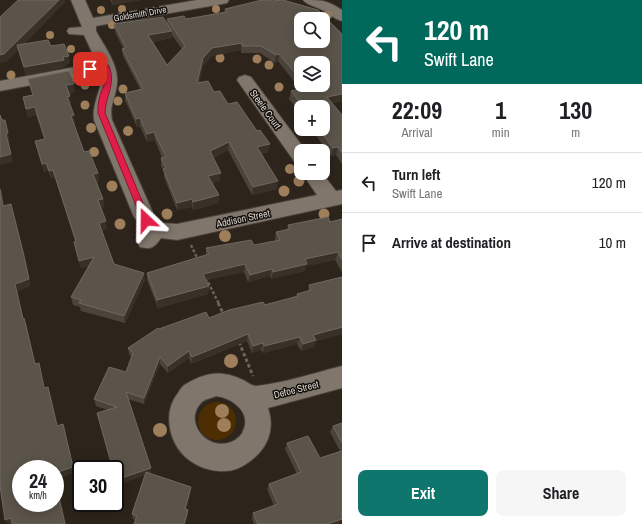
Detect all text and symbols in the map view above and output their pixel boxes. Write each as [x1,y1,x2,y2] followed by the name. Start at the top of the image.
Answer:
[113,3,167,25] street label: Goldsmith Drive
[424,11,489,49] text: 120 m
[294,12,330,180] map controls
[294,12,330,48] button: search
[358,16,410,68] icon: left
[424,47,494,72] text: Swift Lane
[73,52,107,86] pin
[294,56,330,92] button: layers
[79,58,101,80] icon: arrive
[247,87,285,132] street label: Steele Court
[392,94,442,126] text: 22:09
[495,94,506,126] text: 1
[559,94,592,126] text: 130
[294,100,330,136] button: +
[402,124,432,141] text: Arrival
[492,124,510,141] text: min
[571,124,580,141] text: m
[294,144,330,180] button: −
[392,164,440,185] text: Turn left
[358,172,380,194] icon: left
[592,172,626,193] text: 120 m
[392,185,442,202] text: Swift Lane
[125,199,167,241] position arrow
[214,206,272,231] street label: Addison Street
[358,232,380,254] icon: arrive
[392,232,511,253] text: Arrive at destination
[599,232,626,253] text: 10 m
[272,377,321,401] street label: Defoe Street
[72,460,124,512] speed limit sign: 30
[29,467,47,494] text: 24
[358,470,488,516] button: Exit
[496,470,626,516] button: Share
[29,489,47,502] text: km/h

